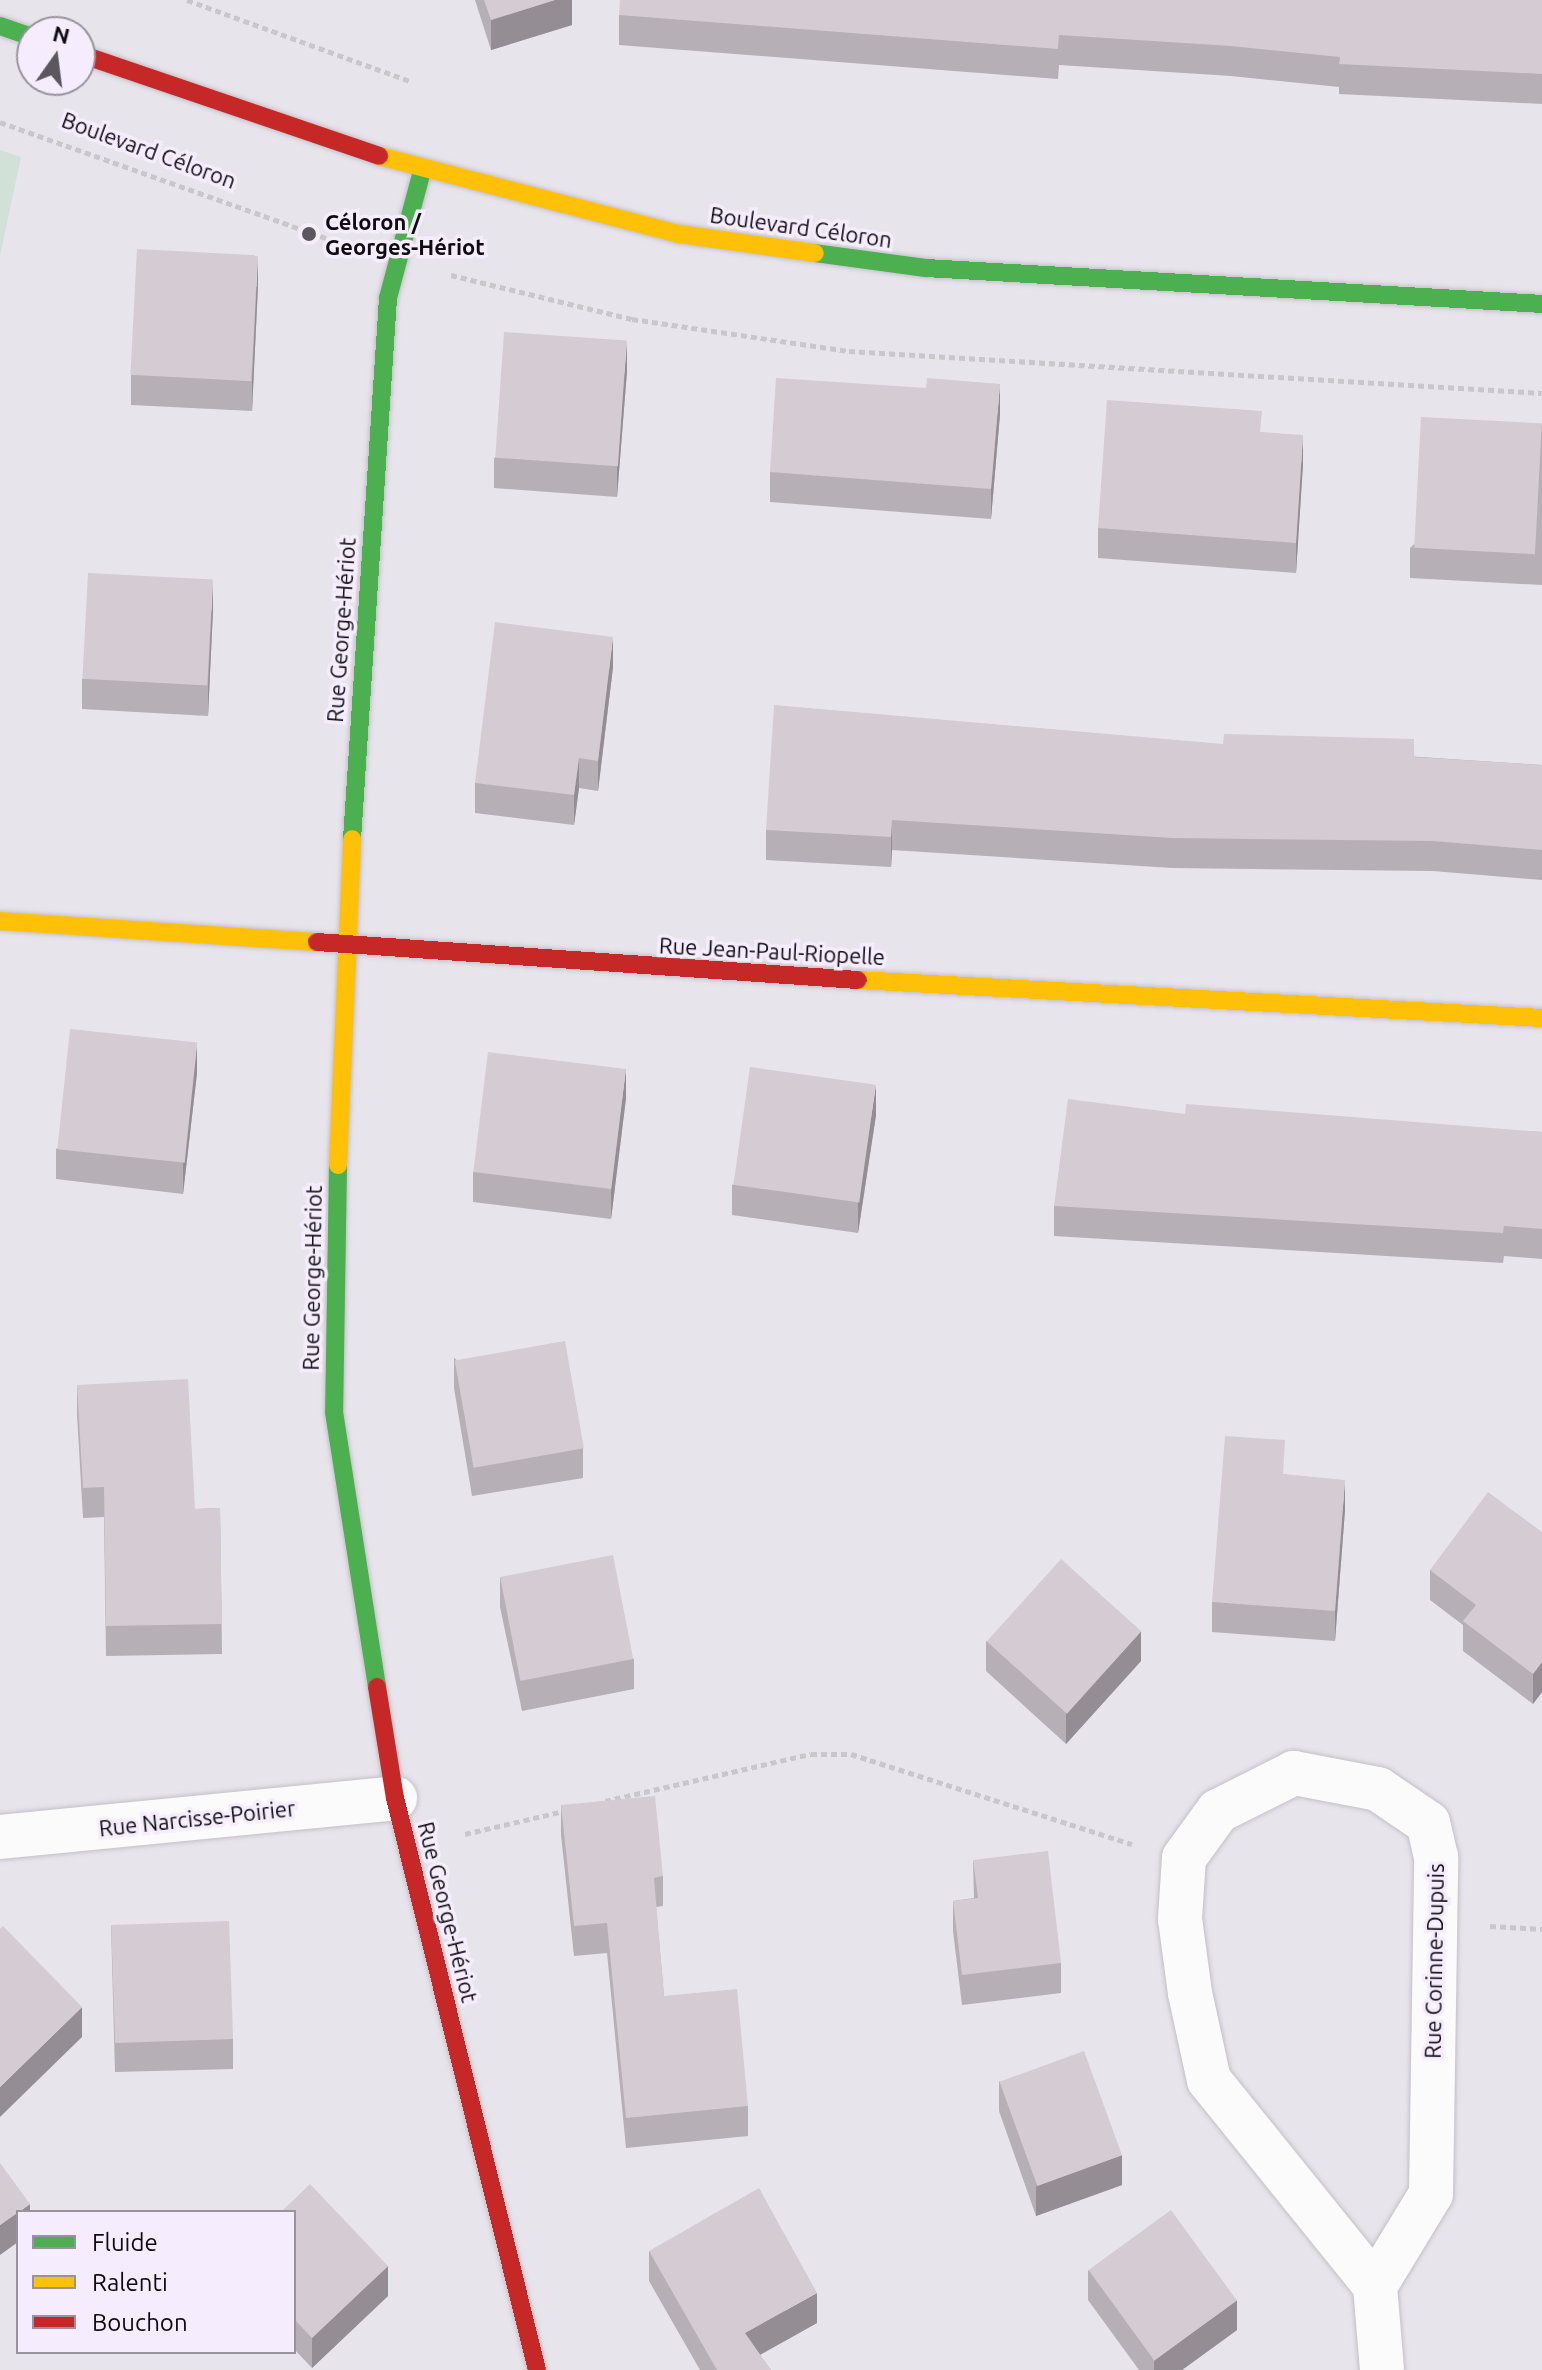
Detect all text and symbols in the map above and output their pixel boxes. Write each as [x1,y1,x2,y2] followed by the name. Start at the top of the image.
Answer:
[16,16,96,96] north arrow
[50,20,72,48] text: N
[58,106,240,194] street label: Boulevard Céloron
[708,201,894,253] street label: Boulevard Céloron
[325,208,485,260] place label: Céloron / Georges-Hériot
[300,225,318,243] marker: Céloron / Georges-Hériot
[321,537,361,723] street label: Rue George-Hériot
[658,932,886,970] street label: Rue Jean-Paul-Riopelle
[297,1185,327,1371] street label: Rue George-Hériot
[98,1795,296,1841] street label: Rue Narcisse-Poirier
[413,1819,483,2005] street label: Rue George-Hériot
[1419,1863,1449,2059] street label: Rue Corinne-Dupuis
[16,2210,296,2354] legend
[92,2229,158,2256] text: Fluide
[92,2269,168,2296] text: Ralenti
[92,2309,188,2336] text: Bouchon

